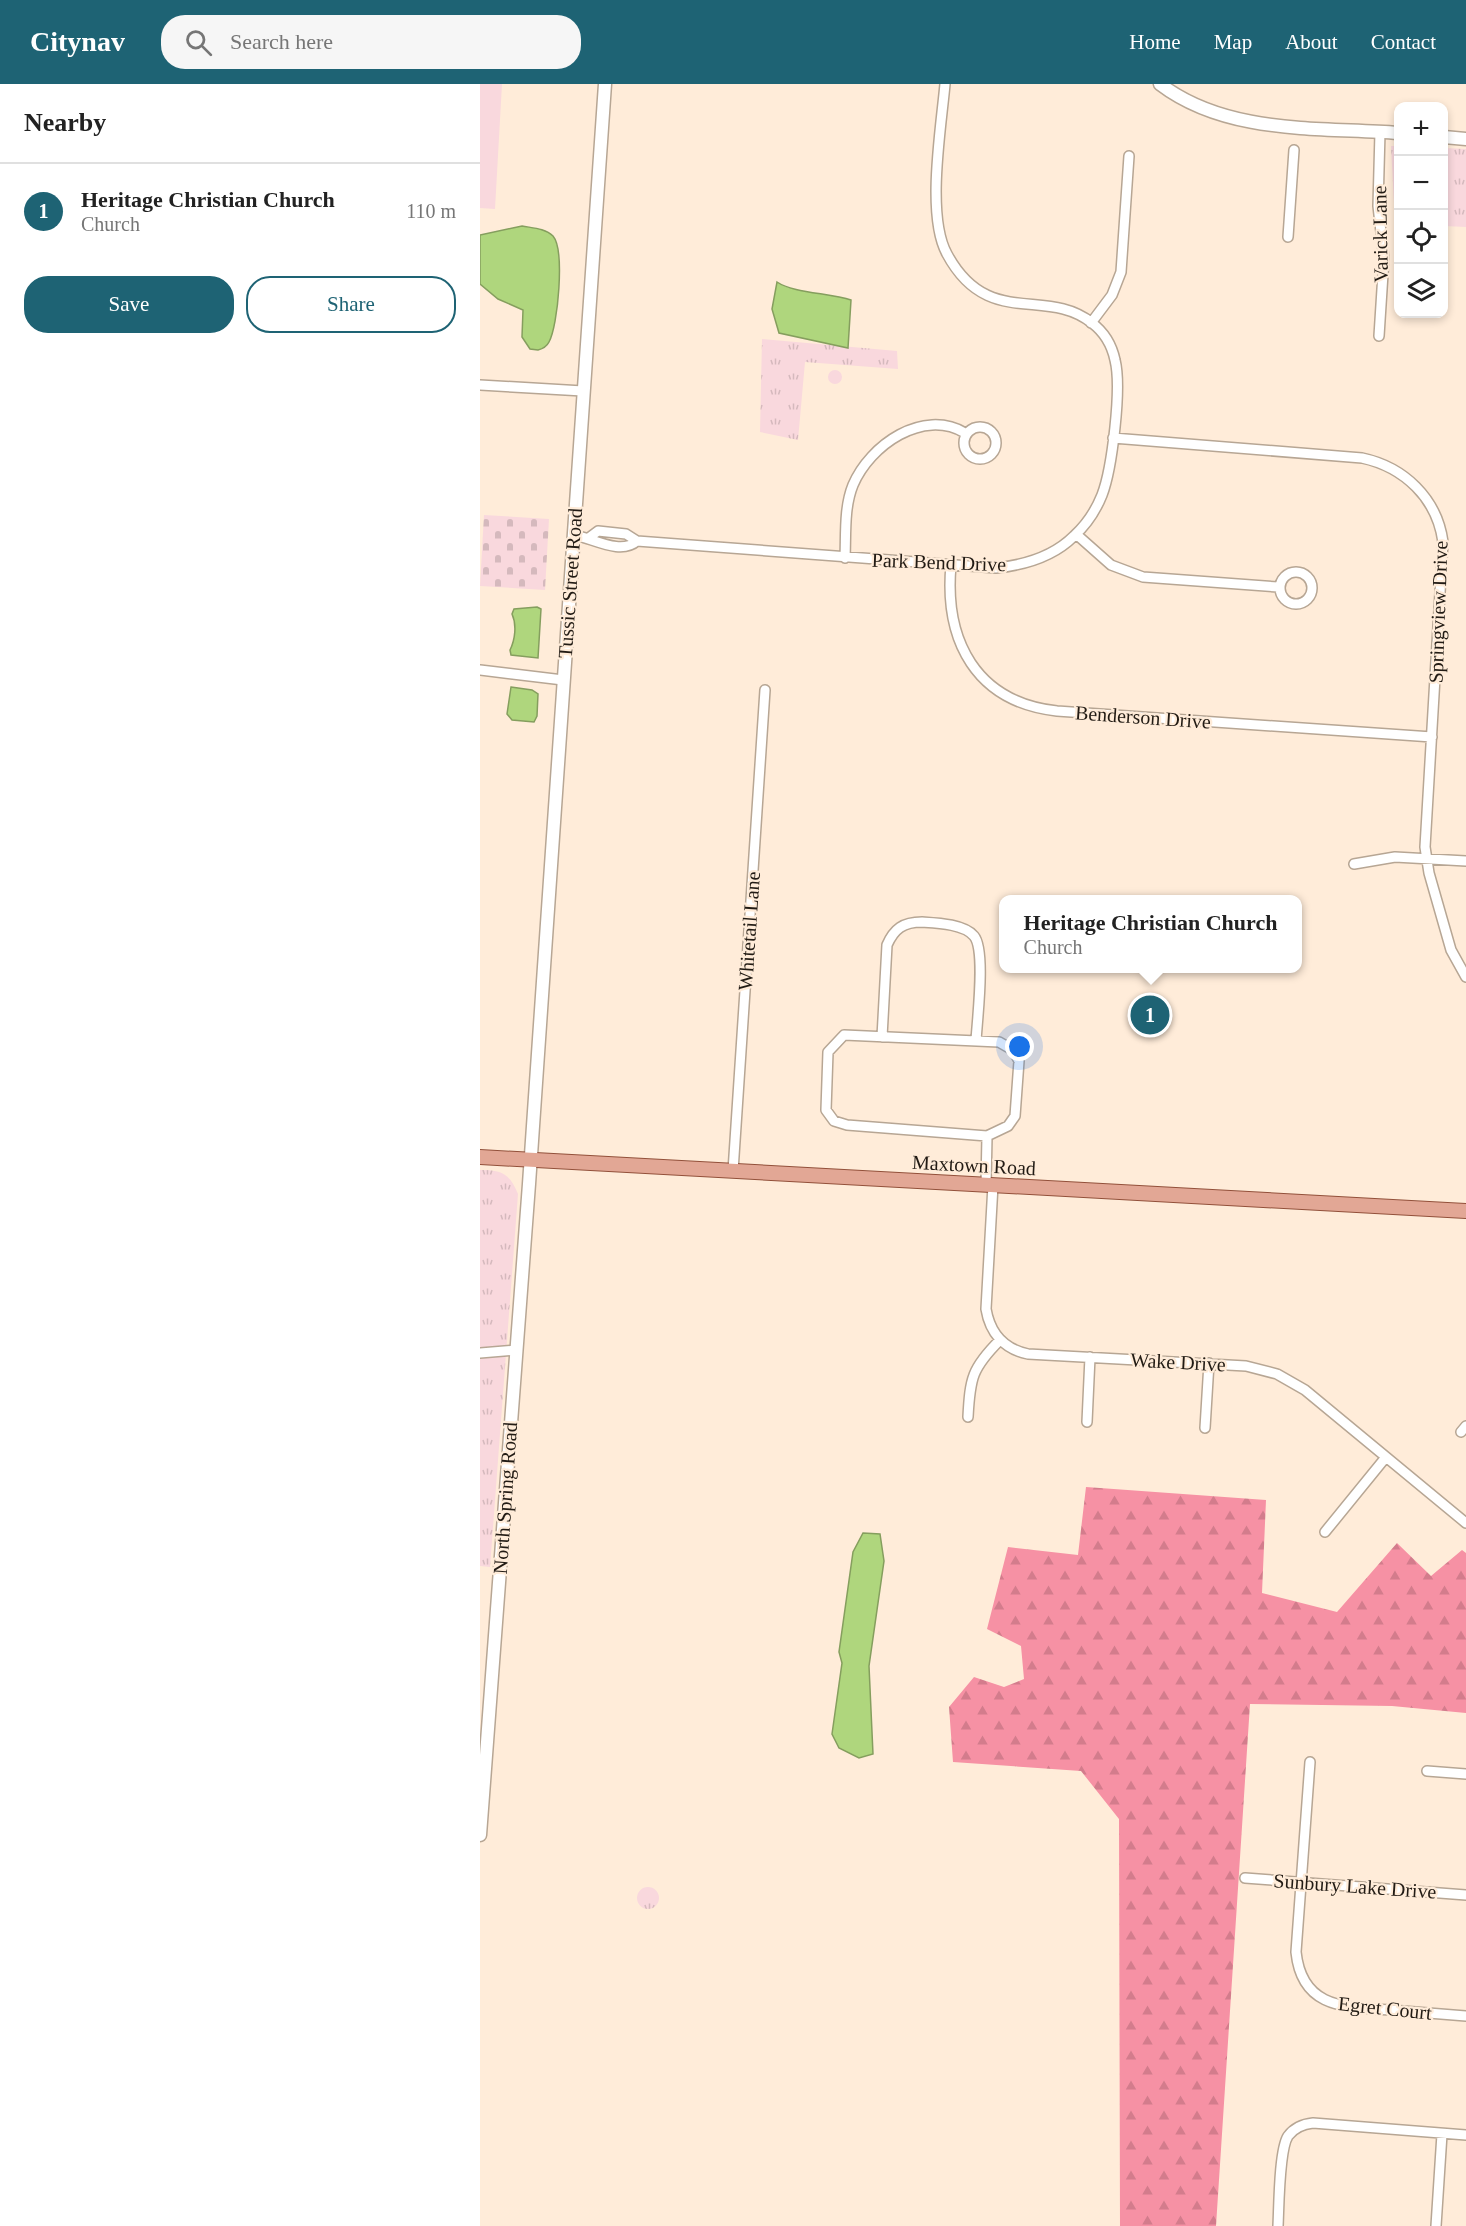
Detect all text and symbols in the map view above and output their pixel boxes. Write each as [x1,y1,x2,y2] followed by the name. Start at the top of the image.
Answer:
[161,15,581,69] search box
[30,26,125,57] text: Citynav
[182,26,215,59] icon: search
[230,29,333,54] text: Search here
[1129,30,1181,54] text: Home
[1214,30,1252,54] text: Map
[1285,30,1338,54] text: About
[1371,30,1436,54] text: Contact
[1394,102,1448,318] map controls
[1394,102,1448,156] button: +
[24,108,106,137] text: Nearby
[1394,156,1448,210] button: −
[1368,185,1392,283] street label: Varick Lane
[81,187,335,212] text: Heritage Christian Church
[39,200,49,222] text: 1
[406,200,456,222] text: 110 m
[1394,210,1448,264] button: locate
[81,213,140,235] text: Church
[1394,264,1448,318] button: layers
[24,276,234,333] button: Save
[246,276,456,333] button: Share
[554,507,586,659] street label: Tussic Street Road
[1425,540,1452,684] street label: Springview Drive
[871,549,1007,575] street label: Park Bend Drive
[1074,701,1212,733] street label: Benderson Drive
[734,871,764,991] street label: Whitetail Lane
[999,895,1302,973] popup
[1024,910,1277,935] text: Heritage Christian Church
[1024,936,1082,958] text: Church
[1130,992,1170,1038] pin: 1
[1005,1032,1034,1061] your location
[912,1151,1036,1179] street label: Maxtown Road
[1130,1349,1226,1375] street label: Wake Drive
[489,1421,522,1575] street label: North Spring Road
[1273,1869,1437,1904] street label: Sunbury Lake Drive
[1337,1992,1433,2025] street label: Egret Court

